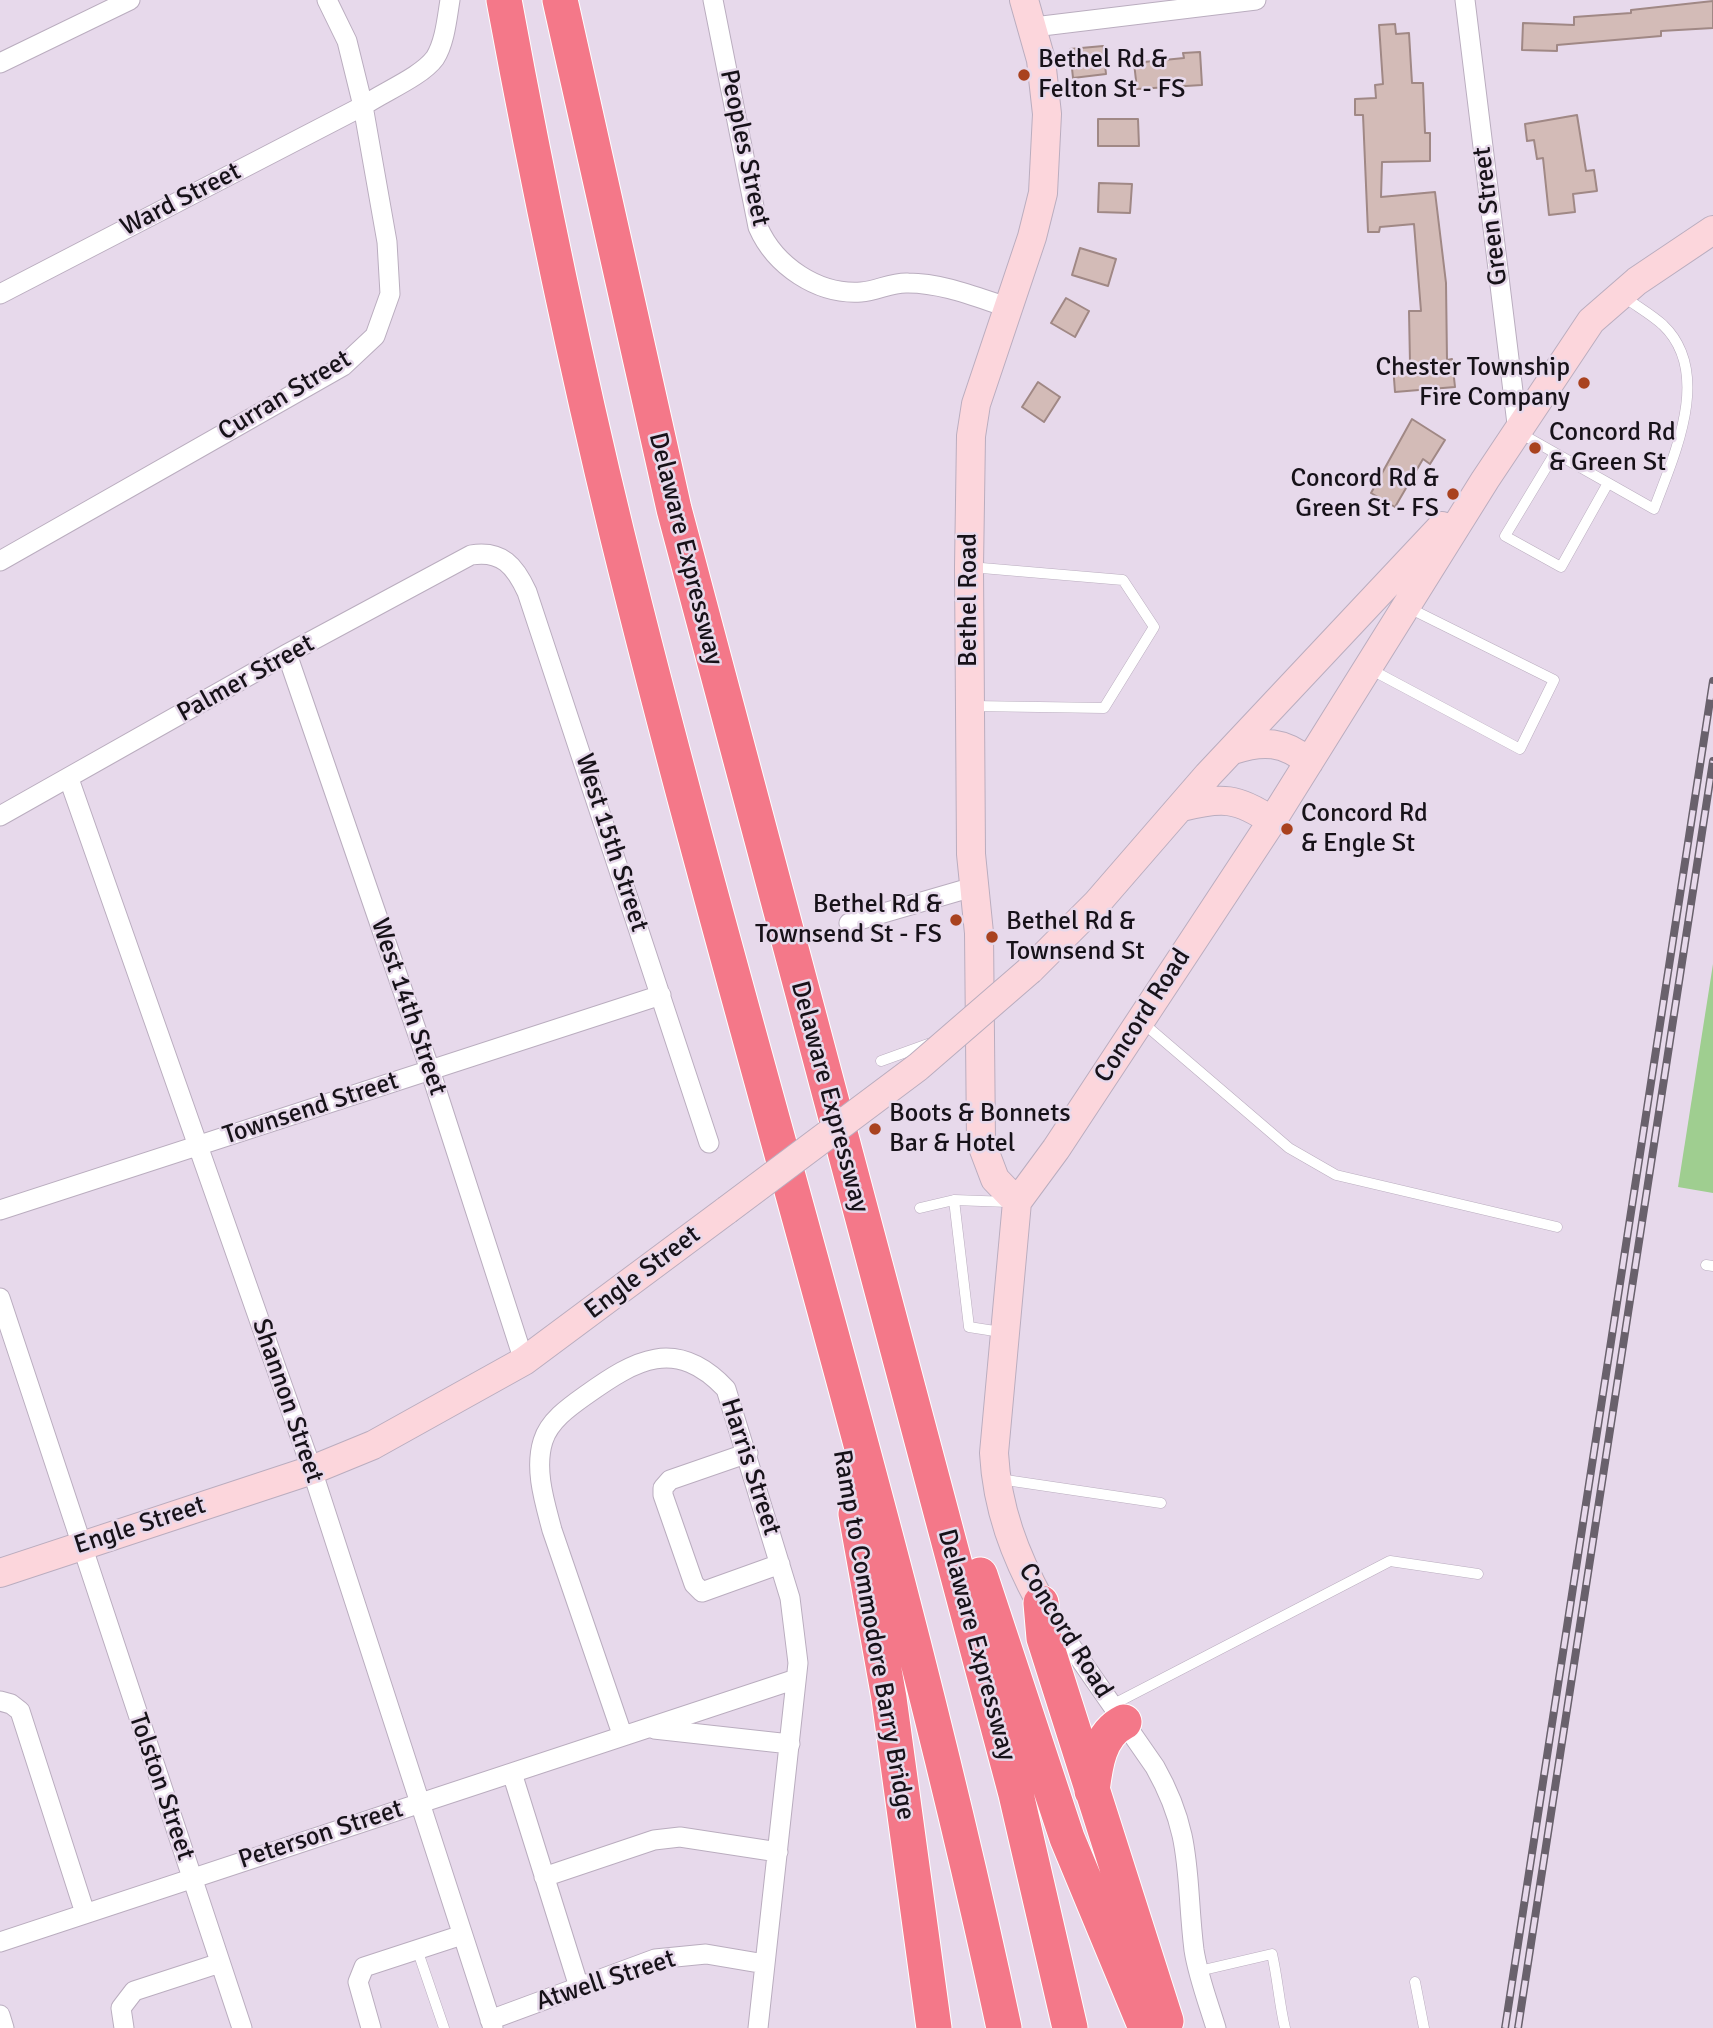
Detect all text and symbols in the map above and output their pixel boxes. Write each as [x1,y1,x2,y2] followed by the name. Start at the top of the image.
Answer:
[1038,44,1185,106] place label: Bethel Rd & Felton St - FS
[712,67,776,229] street label: Peoples Street
[1016,67,1032,83] marker: Bethel Rd & Felton St - FS
[1467,145,1515,287] street label: Green Street
[116,156,246,244] street label: Ward Street
[213,344,357,448] street label: Curran Street
[1375,352,1570,414] place label: Chester Township Fire Company
[1576,375,1592,391] marker: Chester Township Fire Company
[1549,417,1676,478] place label: Concord Rd & Green St
[641,429,729,669] street label: Delaware Expressway
[1527,440,1543,456] marker: Concord Rd & Green St
[1290,463,1439,524] place label: Concord Rd & Green St - FS
[1445,486,1461,502] marker: Concord Rd & Green St - FS
[953,533,985,667] street label: Bethel Road
[172,629,320,729] street label: Palmer Street
[568,750,654,936] street label: West 15th Street
[1301,798,1428,860] place label: Concord Rd & Engle St
[1279,821,1295,837] marker: Concord Rd & Engle St
[755,889,942,950] place label: Bethel Rd & Townsend St - FS
[1006,906,1144,968] place label: Bethel Rd & Townsend St
[948,912,964,928] marker: Bethel Rd & Townsend St - FS
[363,914,453,1100] street label: West 14th Street
[984,929,1000,945] marker: Bethel Rd & Townsend St
[1088,943,1198,1089] street label: Concord Road
[783,978,875,1216] street label: Delaware Expressway
[219,1066,403,1152] street label: Townsend Street
[889,1098,1071,1160] place label: Boots & Bonnets Bar & Hotel
[867,1121,883,1137] marker: Boots & Bonnets Bar & Hotel
[579,1219,707,1327] street label: Engle Street
[244,1315,330,1487] street label: Shannon Street
[713,1395,787,1539] street label: Harris Street
[825,1447,921,1823] street label: Ramp to Commodore Barry Bridge
[70,1490,210,1562] street label: Engle Street
[930,1526,1022,1764] street label: Delaware Expressway
[1011,1558,1119,1704] street label: Concord Road
[121,1710,201,1864] street label: Tolston Street
[235,1794,407,1876] street label: Peterson Street
[532,1944,680,2018] street label: Atwell Street

